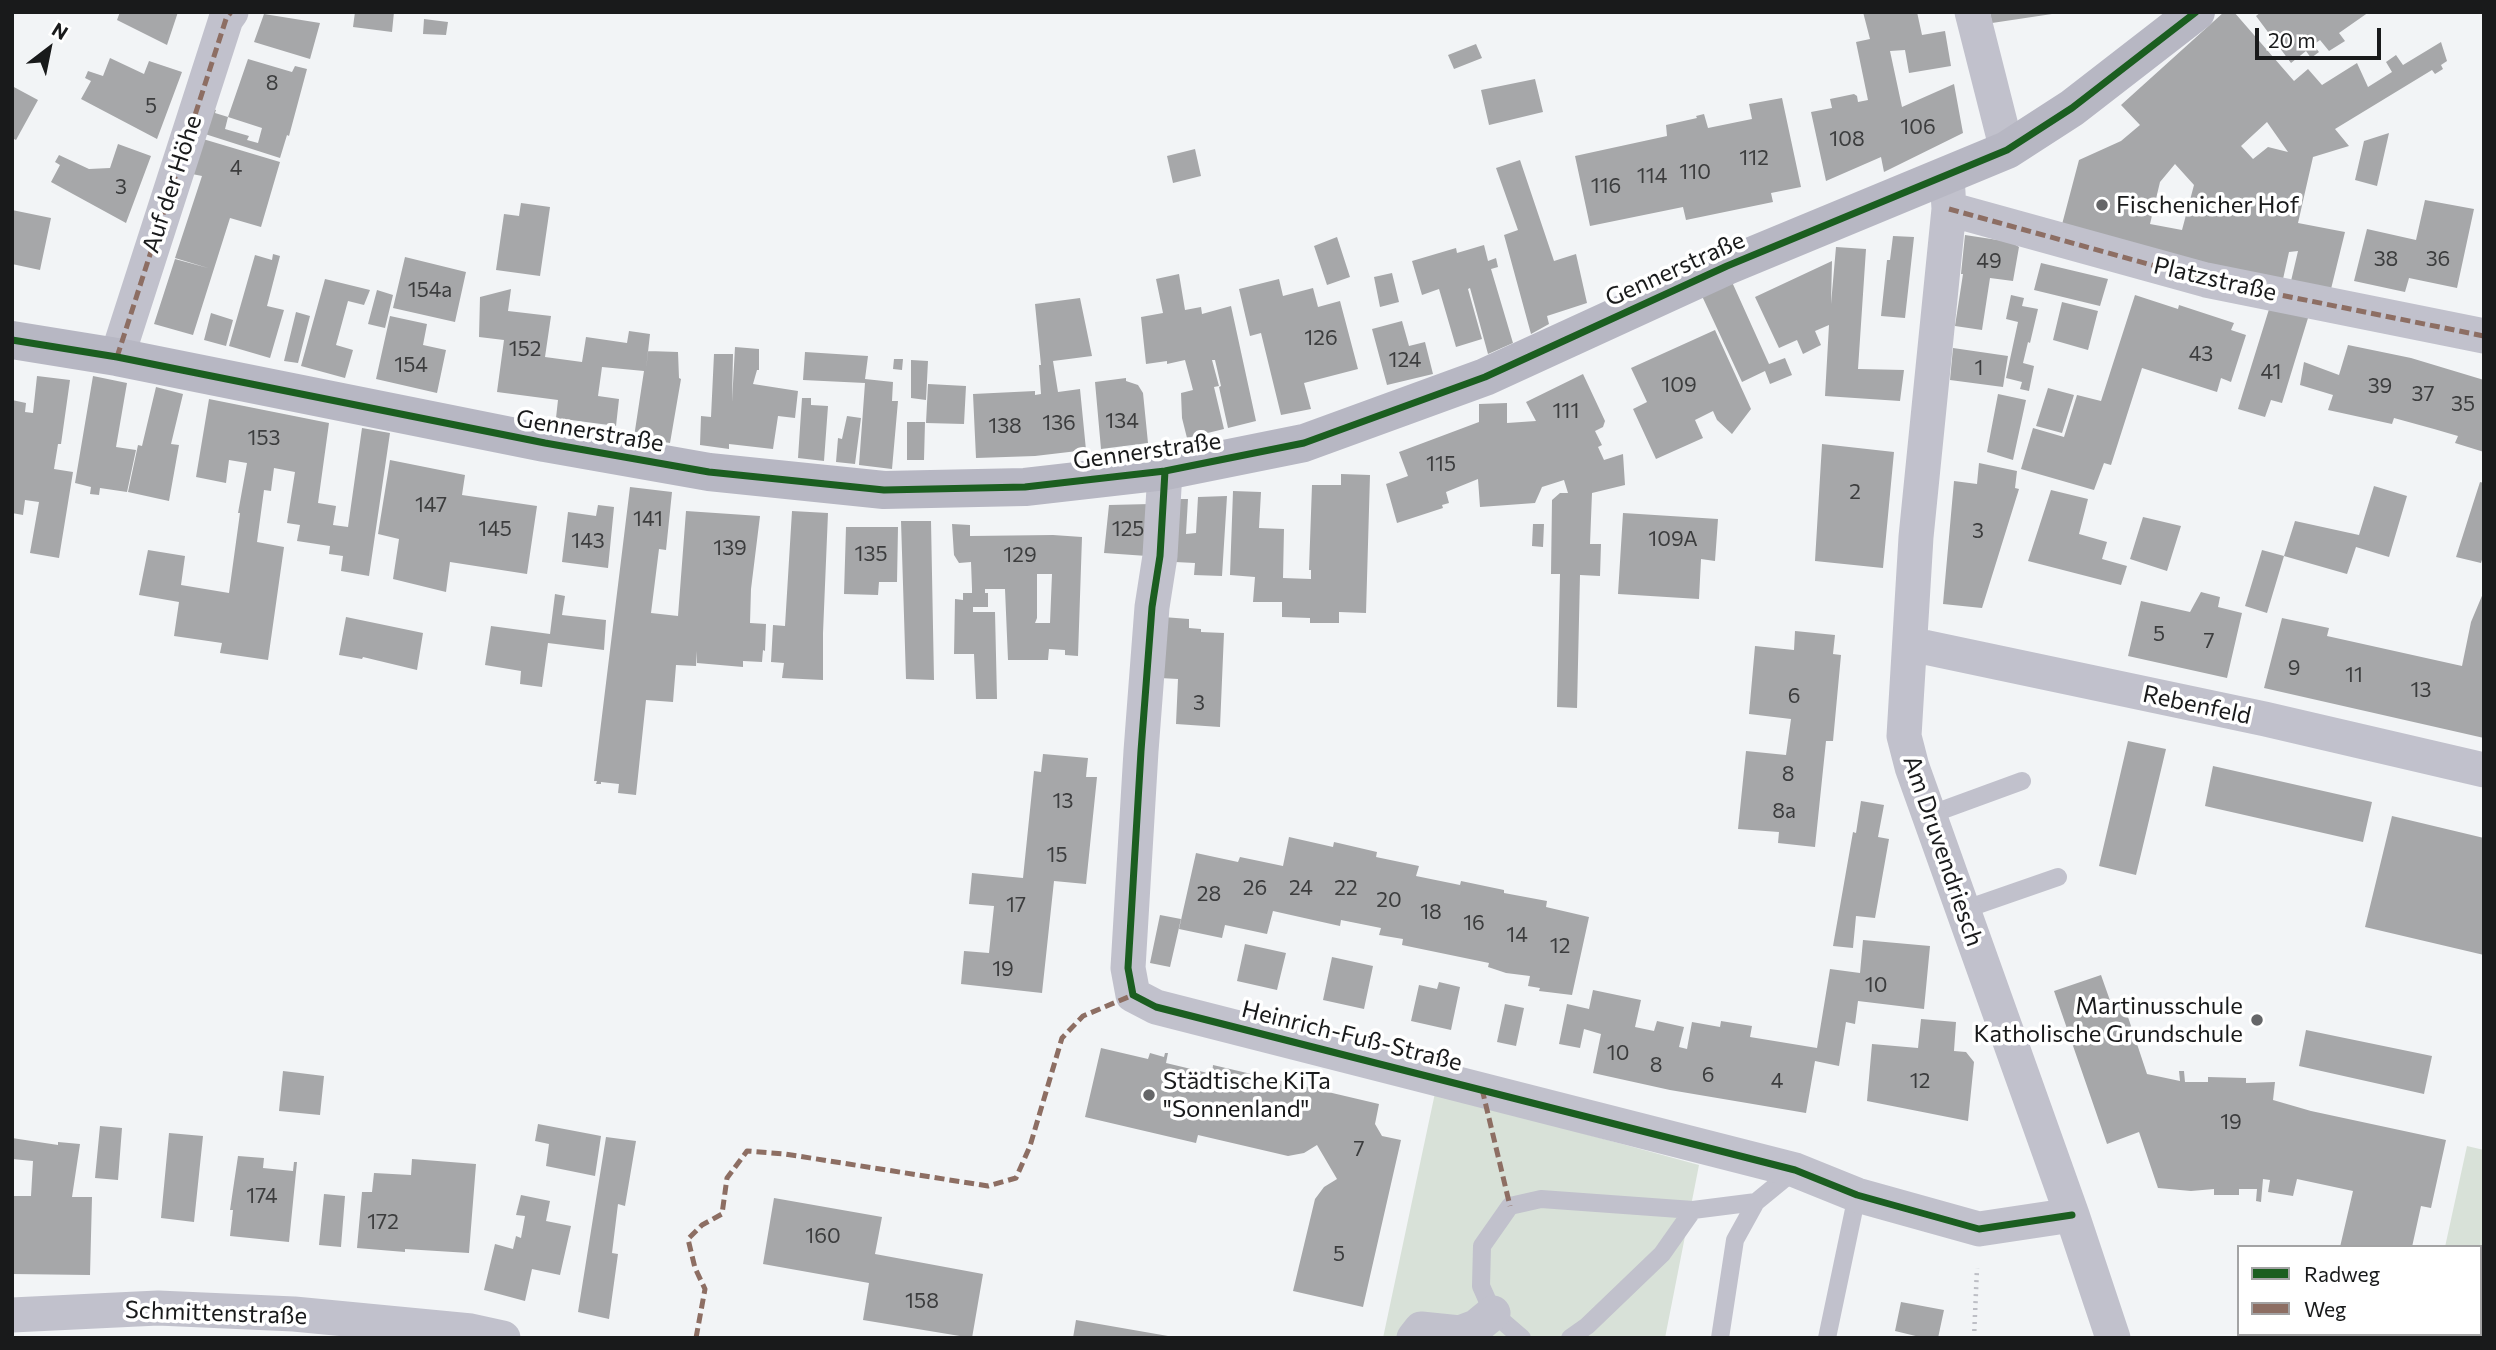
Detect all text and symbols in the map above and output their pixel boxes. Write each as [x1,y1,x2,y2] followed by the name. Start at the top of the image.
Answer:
[14,14,84,84] north arrow
[2258,14,2384,58] scale bar
[48,17,73,44] text: N
[2268,27,2316,52] text: 20 m
[266,70,278,96] house number: 8
[145,93,157,119] house number: 5
[136,111,208,257] street label: Auf der Höhe
[1900,114,1936,140] house number: 106
[1829,126,1865,152] house number: 108
[1739,145,1769,171] house number: 112
[230,155,242,181] house number: 4
[1679,159,1711,185] house number: 110
[1637,163,1667,189] house number: 114
[1591,173,1621,199] house number: 116
[115,174,127,200] house number: 3
[2116,191,2299,219] place label: Fischenicher Hof
[2094,197,2110,213] marker: Fischenicher Hof
[1601,225,1749,313] street label: Gennerstraße
[2374,246,2398,272] house number: 38
[2426,246,2450,272] house number: 36
[1976,248,2002,274] house number: 49
[2151,251,2279,307] street label: Platzstraße
[408,277,452,303] house number: 154a
[1304,325,1338,351] house number: 126
[509,336,541,362] house number: 152
[2189,341,2213,367] house number: 43
[1389,347,1421,373] house number: 124
[394,352,428,378] house number: 154
[1975,355,1983,381] house number: 1
[2261,359,2281,385] house number: 41
[1661,372,1697,398] house number: 109
[2368,373,2392,399] house number: 39
[2412,381,2434,407] house number: 37
[2451,391,2475,417] house number: 35
[1553,398,1579,424] house number: 111
[514,404,666,458] street label: Gennerstraße
[1105,408,1139,434] house number: 134
[1042,410,1076,436] house number: 136
[988,413,1022,439] house number: 138
[247,425,281,451] house number: 153
[1071,426,1223,476] street label: Gennerstraße
[1426,451,1456,477] house number: 115
[1849,479,1861,505] house number: 2
[415,492,447,518] house number: 147
[633,506,663,532] house number: 141
[478,516,512,542] house number: 145
[1112,516,1144,542] house number: 125
[1972,518,1984,544] house number: 3
[1648,526,1698,552] house number: 109A
[571,528,605,554] house number: 143
[713,535,747,561] house number: 139
[854,541,888,567] house number: 135
[1003,542,1037,568] house number: 129
[2153,621,2165,647] house number: 5
[2203,628,2215,654] house number: 7
[2288,655,2300,681] house number: 9
[2345,662,2363,688] house number: 11
[2411,677,2431,703] house number: 13
[2140,679,2254,731] street label: Rebenfeld
[1788,683,1800,709] house number: 6
[1193,690,1205,716] house number: 3
[1897,752,1989,950] street label: Am Druvendriesch
[1782,761,1794,787] house number: 8
[1053,788,1073,814] house number: 13
[1772,798,1796,824] house number: 8a
[1046,842,1068,868] house number: 15
[1243,875,1267,901] house number: 26
[1289,875,1313,901] house number: 24
[1334,875,1358,901] house number: 22
[1197,881,1221,907] house number: 28
[1376,887,1402,913] house number: 20
[1006,892,1026,918] house number: 17
[1420,899,1442,925] house number: 18
[1463,910,1485,936] house number: 16
[1506,922,1528,948] house number: 14
[1550,933,1570,959] house number: 12
[992,956,1014,982] house number: 19
[1865,972,1887,998] house number: 10
[1973,992,2243,1048] place label: Martinusschule Katholische Grundschule
[1239,995,1465,1077] street label: Heinrich-Fuß-Straße
[2249,1012,2265,1028] marker: Martinusschule Katholische Grundschule
[1607,1040,1629,1066] house number: 10
[1650,1052,1662,1078] house number: 8
[1702,1062,1714,1088] house number: 6
[1163,1067,1331,1123] place label: Städtische KiTa "Sonnenland"
[1771,1068,1783,1094] house number: 4
[1910,1068,1930,1094] house number: 12
[1141,1087,1157,1103] marker: Städtische KiTa "Sonnenland"
[2220,1109,2242,1135] house number: 19
[1353,1136,1365,1162] house number: 7
[246,1183,278,1209] house number: 174
[367,1209,399,1235] house number: 172
[805,1223,841,1249] house number: 160
[1333,1241,1345,1267] house number: 5
[2237,1245,2482,1336] legend
[2304,1261,2380,1286] text: Radweg
[905,1288,939,1314] house number: 158
[124,1295,308,1331] street label: Schmittenstraße
[2304,1296,2346,1321] text: Weg

